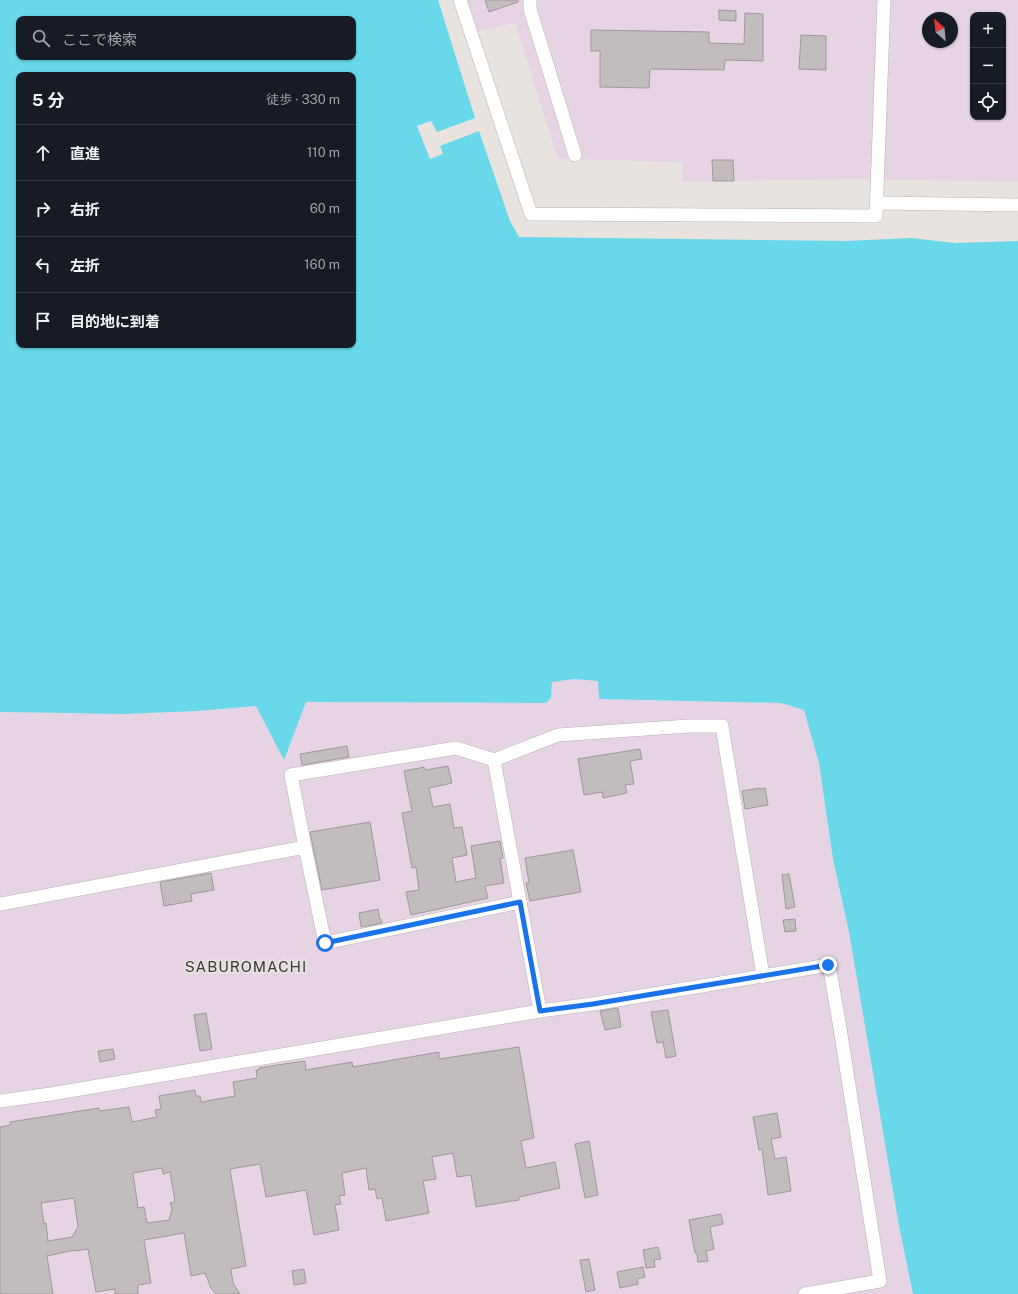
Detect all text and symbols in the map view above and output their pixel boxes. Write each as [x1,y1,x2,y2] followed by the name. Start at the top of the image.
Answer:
[922,12,958,48] north arrow
[970,12,1006,120] map controls
[970,12,1006,48] button: +
[16,16,356,60] search box
[30,27,52,49] icon: search
[62,31,137,48] text: ここで検索
[970,48,1006,84] button: −
[970,84,1006,120] button: locate
[32,90,64,110] text: 5 分
[266,92,340,107] text: 徒歩 · 330 m
[32,142,54,164] icon: ahead
[70,145,100,162] text: 直進
[307,145,340,160] text: 110 m
[32,198,54,220] icon: right
[70,201,100,218] text: 右折
[310,201,340,216] text: 60 m
[32,254,54,276] icon: left
[70,257,100,274] text: 左折
[304,257,340,272] text: 160 m
[32,310,54,332] icon: arrive
[70,313,160,330] text: 目的地に到着
[316,934,334,952] route start
[819,956,837,974] route end
[185,958,307,975] district label: SABUROMACHI

